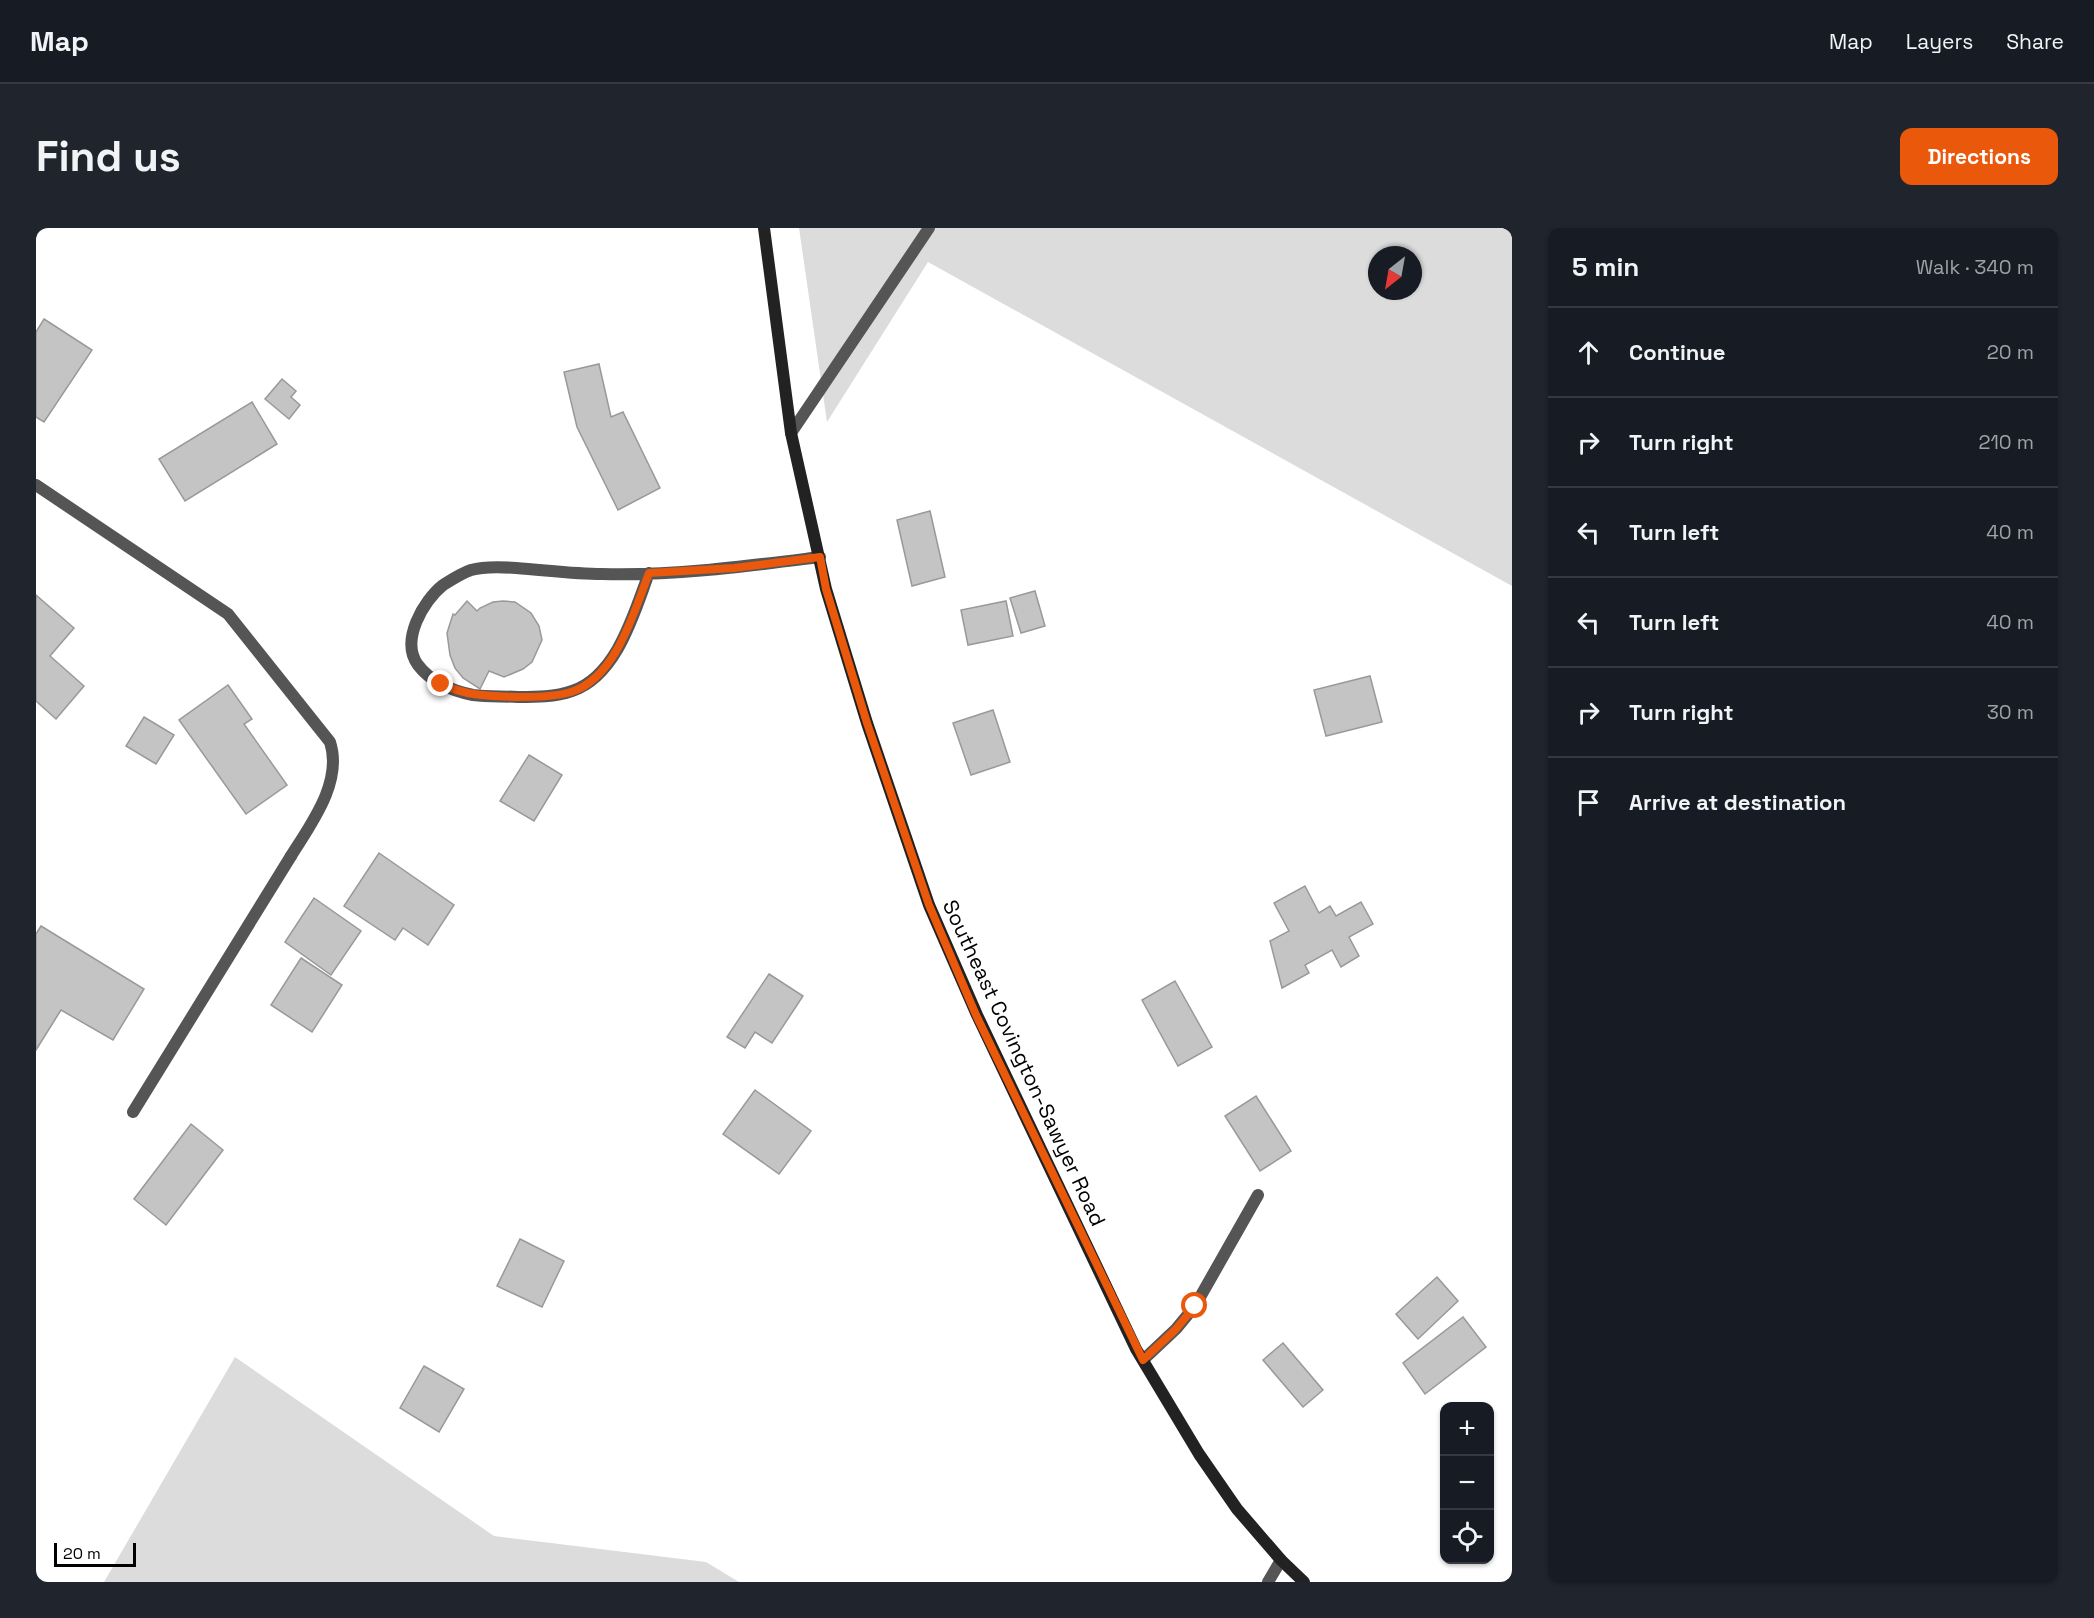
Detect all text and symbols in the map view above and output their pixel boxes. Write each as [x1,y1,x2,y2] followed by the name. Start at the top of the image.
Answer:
[30,23,89,59] text: Map
[1829,28,1873,55] text: Map
[1906,28,1973,55] text: Layers
[2006,28,2064,55] text: Share
[1900,128,2058,185] button: Directions
[36,130,181,183] text: Find us
[1368,246,1422,300] north arrow
[1572,250,1639,284] text: 5 min
[1916,254,2034,280] text: Walk · 340 m
[1572,336,1605,369] icon: ahead
[1629,338,1725,366] text: Continue
[1987,339,2034,365] text: 20 m
[1572,426,1605,459] icon: right
[1629,428,1734,456] text: Turn right
[1978,429,2034,455] text: 210 m
[1572,516,1605,549] icon: left
[1629,518,1719,546] text: Turn left
[1986,519,2034,545] text: 40 m
[1572,606,1605,639] icon: left
[1629,608,1719,636] text: Turn left
[1986,609,2034,635] text: 40 m
[427,670,453,696] route end
[1572,696,1605,729] icon: right
[1629,698,1734,726] text: Turn right
[1987,699,2034,725] text: 30 m
[1572,786,1605,819] icon: arrive
[1629,788,1846,816] text: Arrive at destination
[937,895,1112,1230] street label: Southeast Covington-Sawyer Road
[1181,1292,1207,1318] route start
[1440,1402,1494,1564] map controls
[1440,1402,1494,1456] button: +
[1440,1456,1494,1510] button: −
[1440,1510,1494,1564] button: locate
[54,1540,136,1568] scale bar
[63,1543,101,1564] text: 20 m

